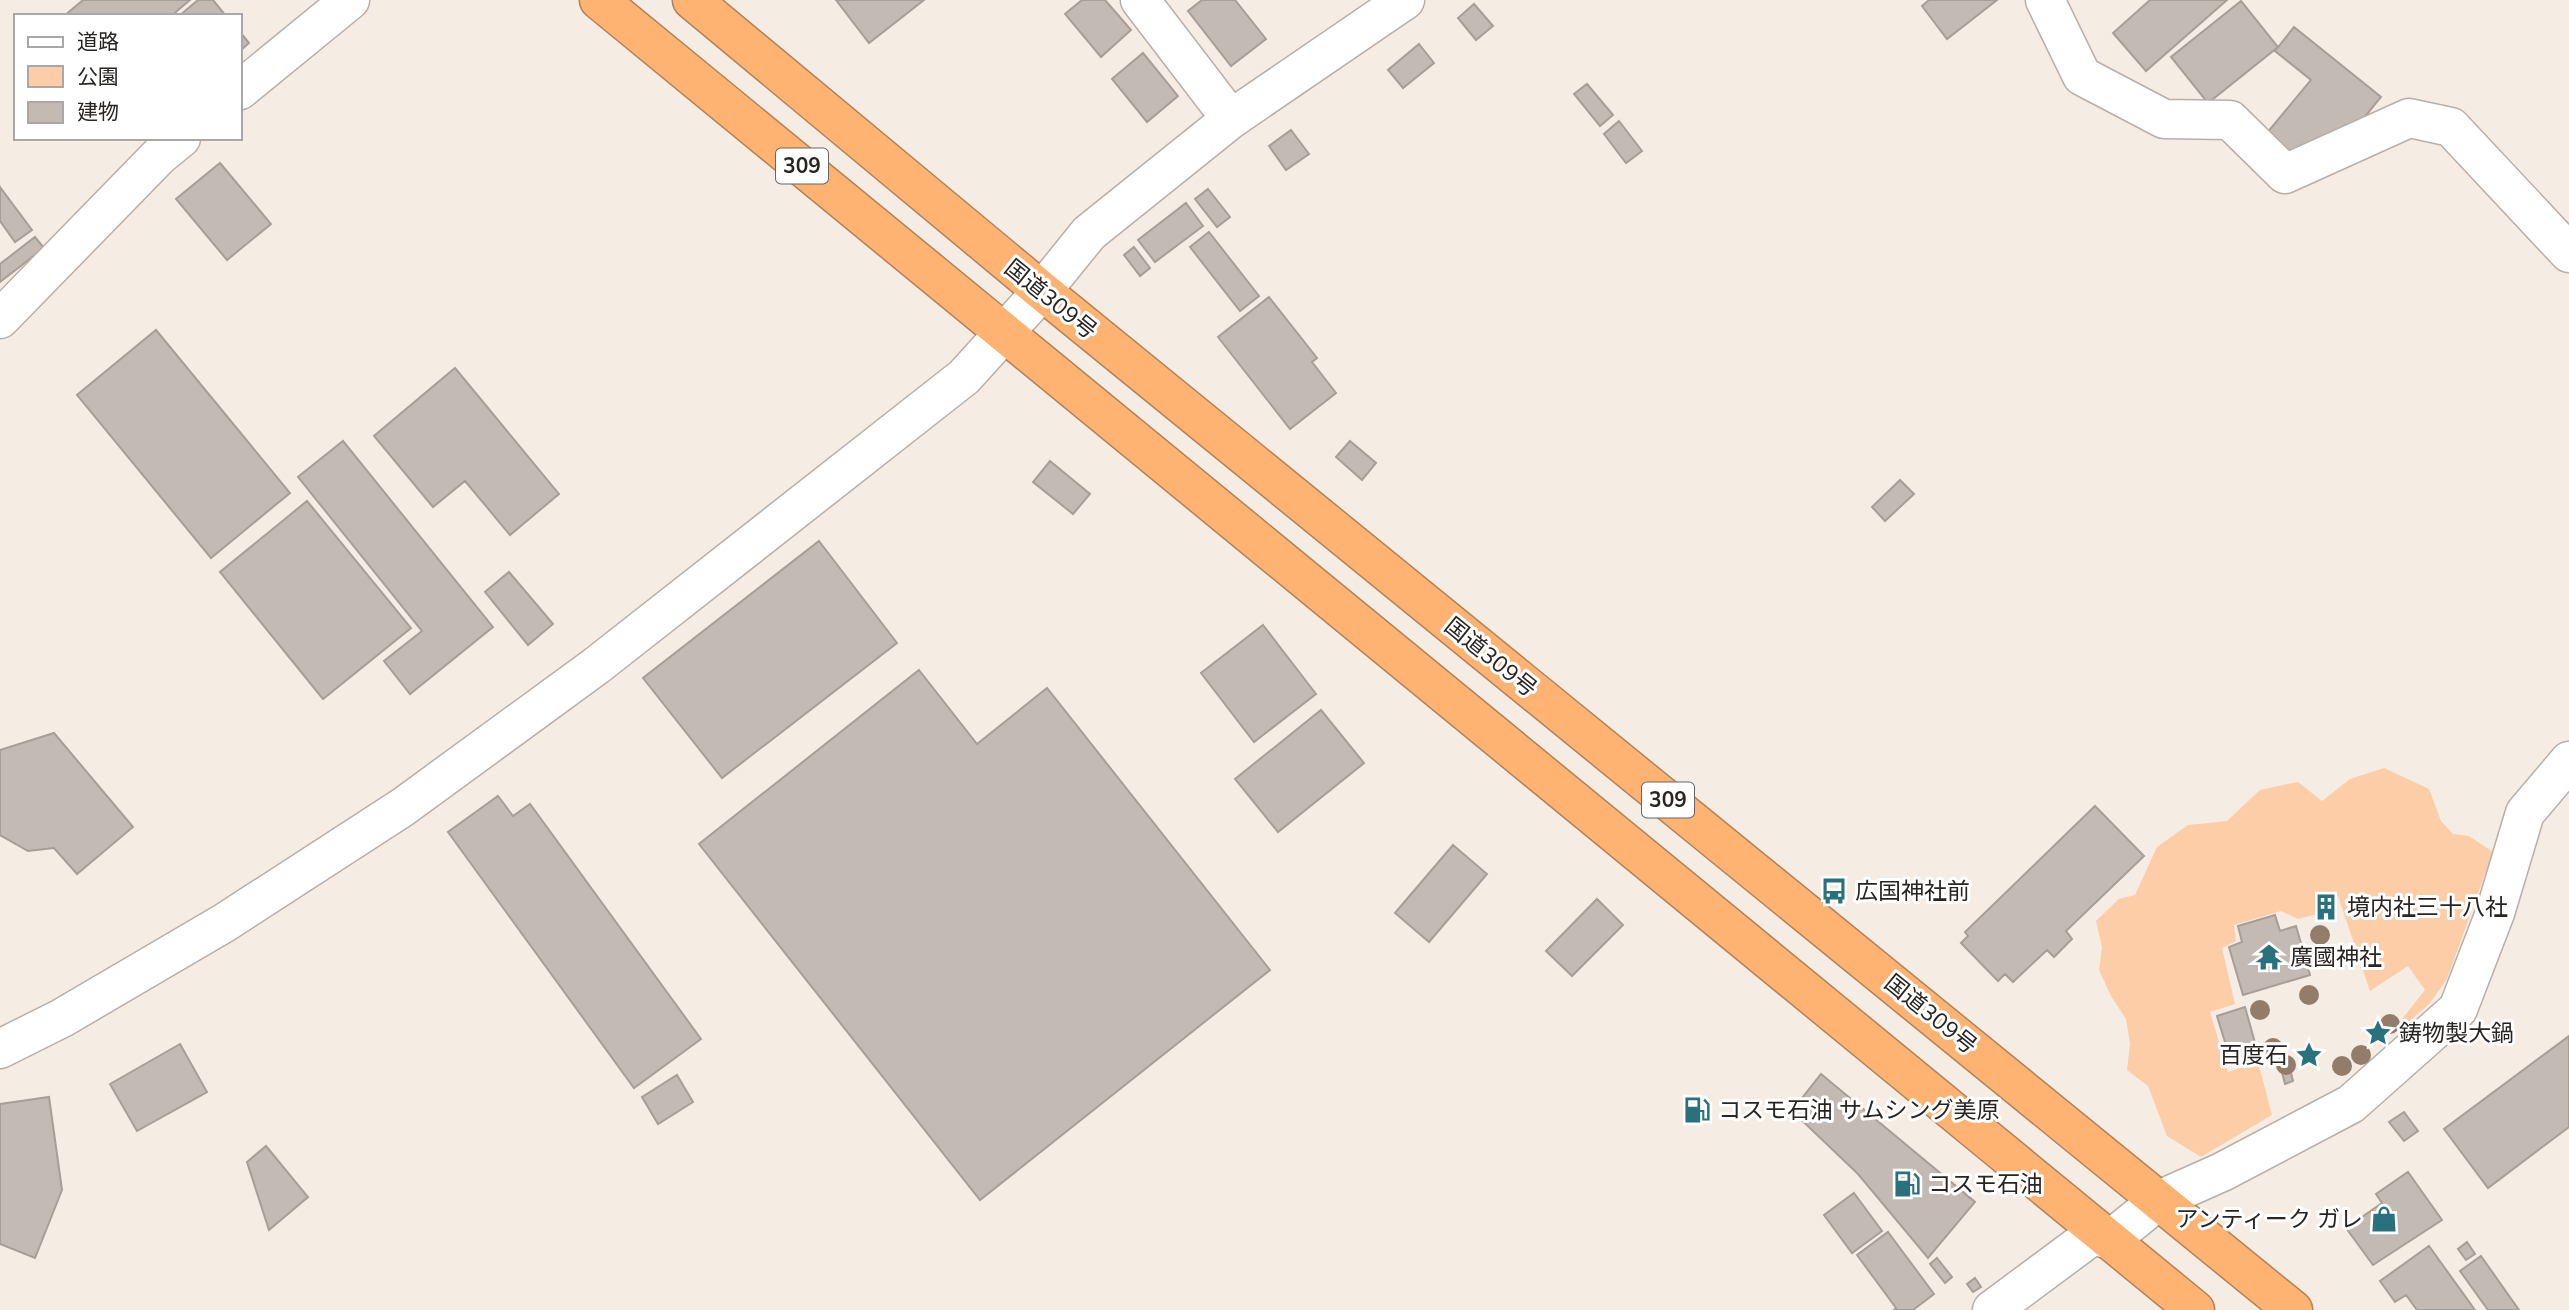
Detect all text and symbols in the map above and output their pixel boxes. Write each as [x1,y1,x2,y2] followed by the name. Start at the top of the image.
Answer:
[14,14,242,140] legend
[77,28,119,56] text: 道路
[77,63,119,91] text: 公園
[77,98,119,126] text: 建物
[776,148,828,184] road number: 309
[998,253,1103,346] street label: 国道309号
[1438,611,1543,704] street label: 国道309号
[1642,782,1694,818] road number: 309
[1819,876,1849,906] bus stop icon: 広国神社前
[1855,876,1970,907] place label: 広国神社前
[2311,892,2341,922] building icon: 境内社三十八社
[2347,892,2508,923] place label: 境内社三十八社
[2254,942,2284,972] temple icon: 廣國神社
[2290,942,2382,973] place label: 廣國神社
[1878,968,1983,1061] street label: 国道309号
[2363,1018,2393,1048] place icon: 鋳物製大鍋
[2399,1018,2514,1049] place label: 鋳物製大鍋
[2219,1040,2288,1071] place label: 百度石
[2294,1040,2324,1070] place icon: 百度石
[1682,1095,1712,1125] fuel station icon: コスモ石油 サムシング美原
[1718,1095,1999,1126] place label: コスモ石油 サムシング美原
[1892,1169,1922,1199] fuel station icon: コスモ石油
[1928,1169,2043,1200] place label: コスモ石油
[2175,1204,2363,1235] place label: アンティーク ガレ
[2369,1204,2399,1234] shop icon: アンティーク ガレ

